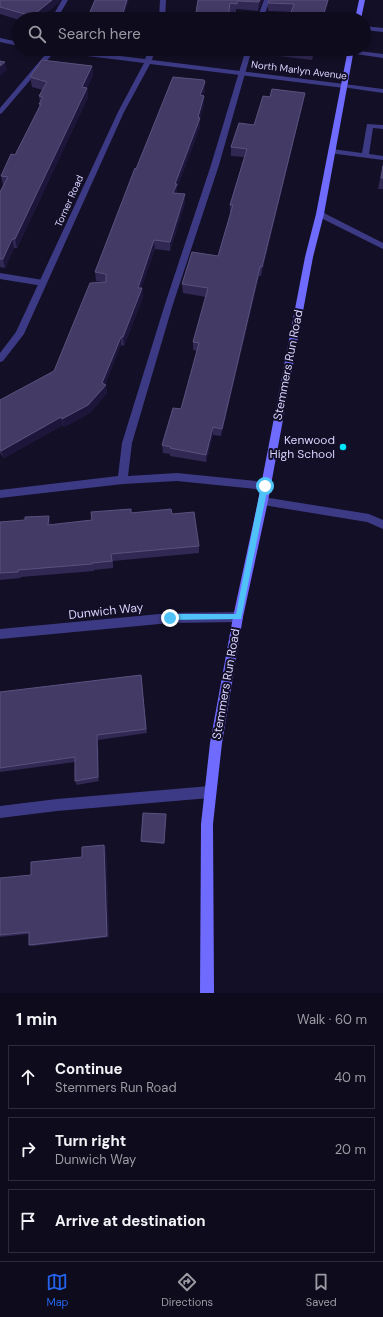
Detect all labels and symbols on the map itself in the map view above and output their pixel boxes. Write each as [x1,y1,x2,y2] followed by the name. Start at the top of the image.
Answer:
[250,58,348,82] street label: North Marlyn Avenue
[52,173,86,229] street label: Torner Road
[269,308,307,422] street label: Stemmers Run Road
[270,432,335,462] place label: Kenwood High School
[338,442,348,452] marker: Kenwood High School
[256,477,274,495] route start
[68,599,144,623] street label: Dunwich Way
[161,609,179,627] route end
[208,627,244,741] street label: Stemmers Run Road

